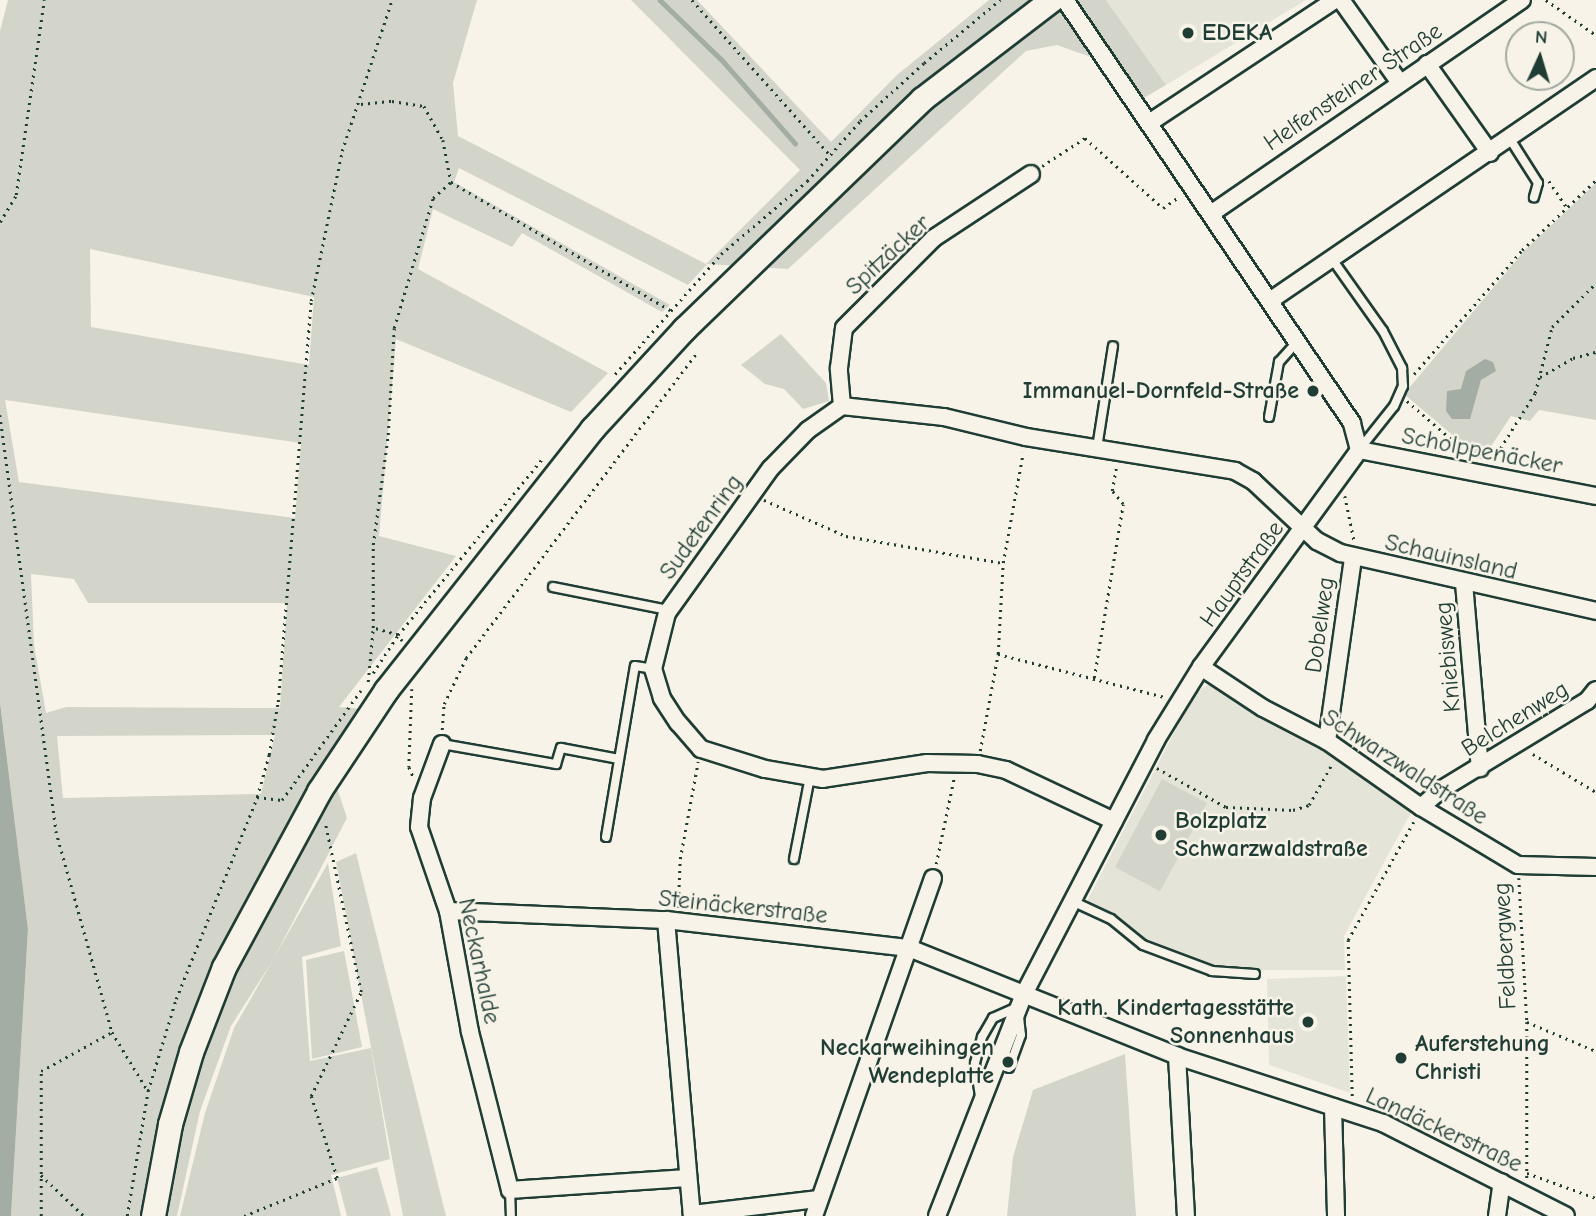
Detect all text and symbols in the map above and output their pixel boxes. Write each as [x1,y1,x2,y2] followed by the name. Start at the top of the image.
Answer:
[1258,17,1448,157] street label: Helfensteiner Straße
[1202,19,1272,47] place label: EDEKA
[1505,21,1575,91] north arrow
[1180,25,1196,41] marker: EDEKA
[1534,26,1548,48] text: N
[840,209,936,301] street label: Spitzäcker
[1023,377,1299,405] place label: Immanuel-Dornfeld-Straße
[1305,383,1321,399] marker: Immanuel-Dornfeld-Straße
[1399,421,1565,481] street label: Scholppenäcker
[653,469,749,585] street label: Sudetenring
[1194,515,1290,633] street label: Hauptstraße
[1382,528,1520,586] street label: Schauinsland
[1299,575,1341,675] street label: Dobelweg
[1429,600,1467,714] street label: Kniebisweg
[1456,675,1574,763] street label: Belchenweg
[1317,703,1493,831] street label: Schwarzwaldstraße
[1175,807,1368,863] place label: Bolzplatz Schwarzwaldstraße
[1153,827,1169,843] marker: Bolzplatz Schwarzwaldstraße
[1487,882,1523,1010] street label: Feldbergweg
[657,884,829,930] street label: Steinäckerstraße
[452,896,506,1026] street label: Neckarhalde
[1057,994,1294,1050] place label: Kath. Kindertagesstätte Sonnenhaus
[1300,1014,1316,1030] marker: Kath. Kindertagesstätte Sonnenhaus
[1415,1030,1550,1086] place label: Auferstehung Christi
[820,1034,994,1090] place label: Neckarweihingen Wendeplatte
[1393,1050,1409,1066] marker: Auferstehung Christi
[1000,1054,1016,1070] marker: Neckarweihingen Wendeplatte
[1361,1081,1527,1179] street label: Landäckerstraße

